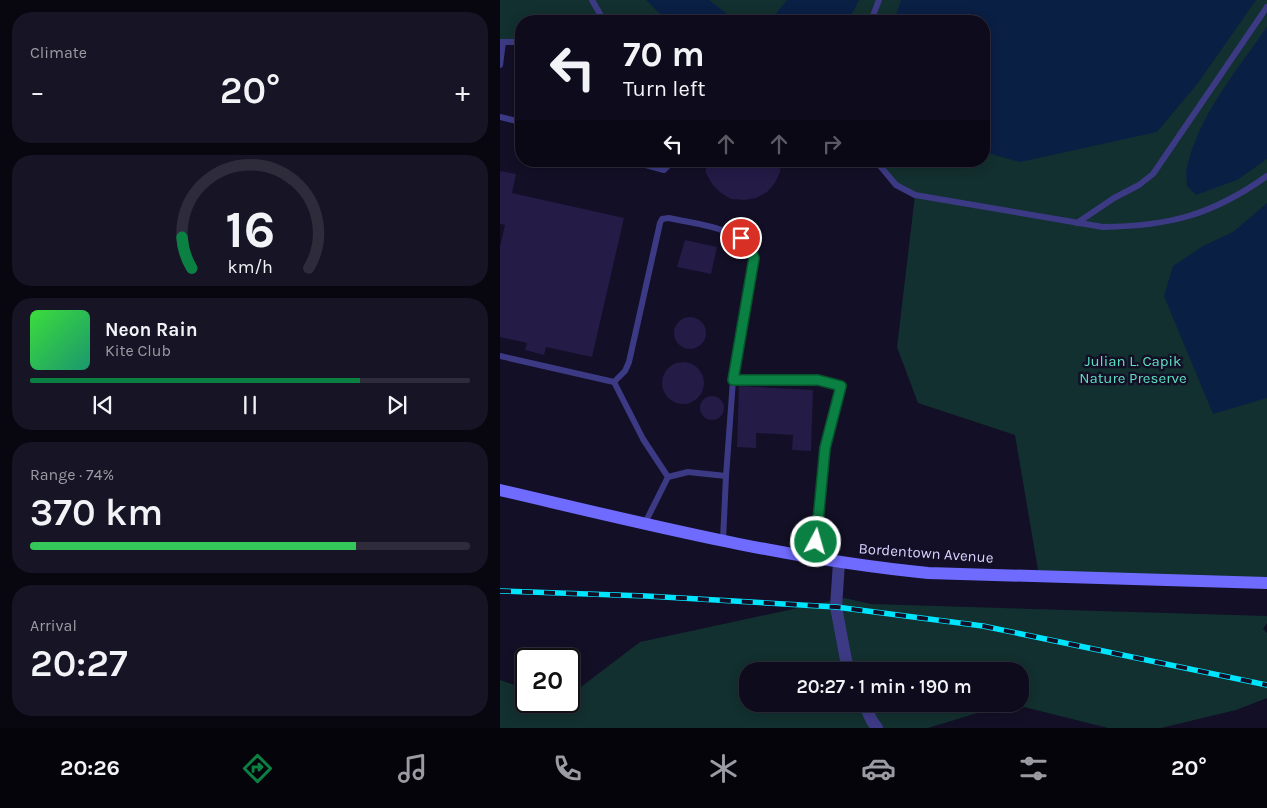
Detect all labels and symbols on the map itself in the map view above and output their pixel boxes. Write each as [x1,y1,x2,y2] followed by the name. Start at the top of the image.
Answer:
[720,217,762,259] pin
[1079,352,1187,387] park label: Julian L. Capik Nature Preserve
[789,515,841,567] position arrow
[858,539,994,567] street label: Bordentown Avenue
[515,648,580,713] speed limit sign: 20

